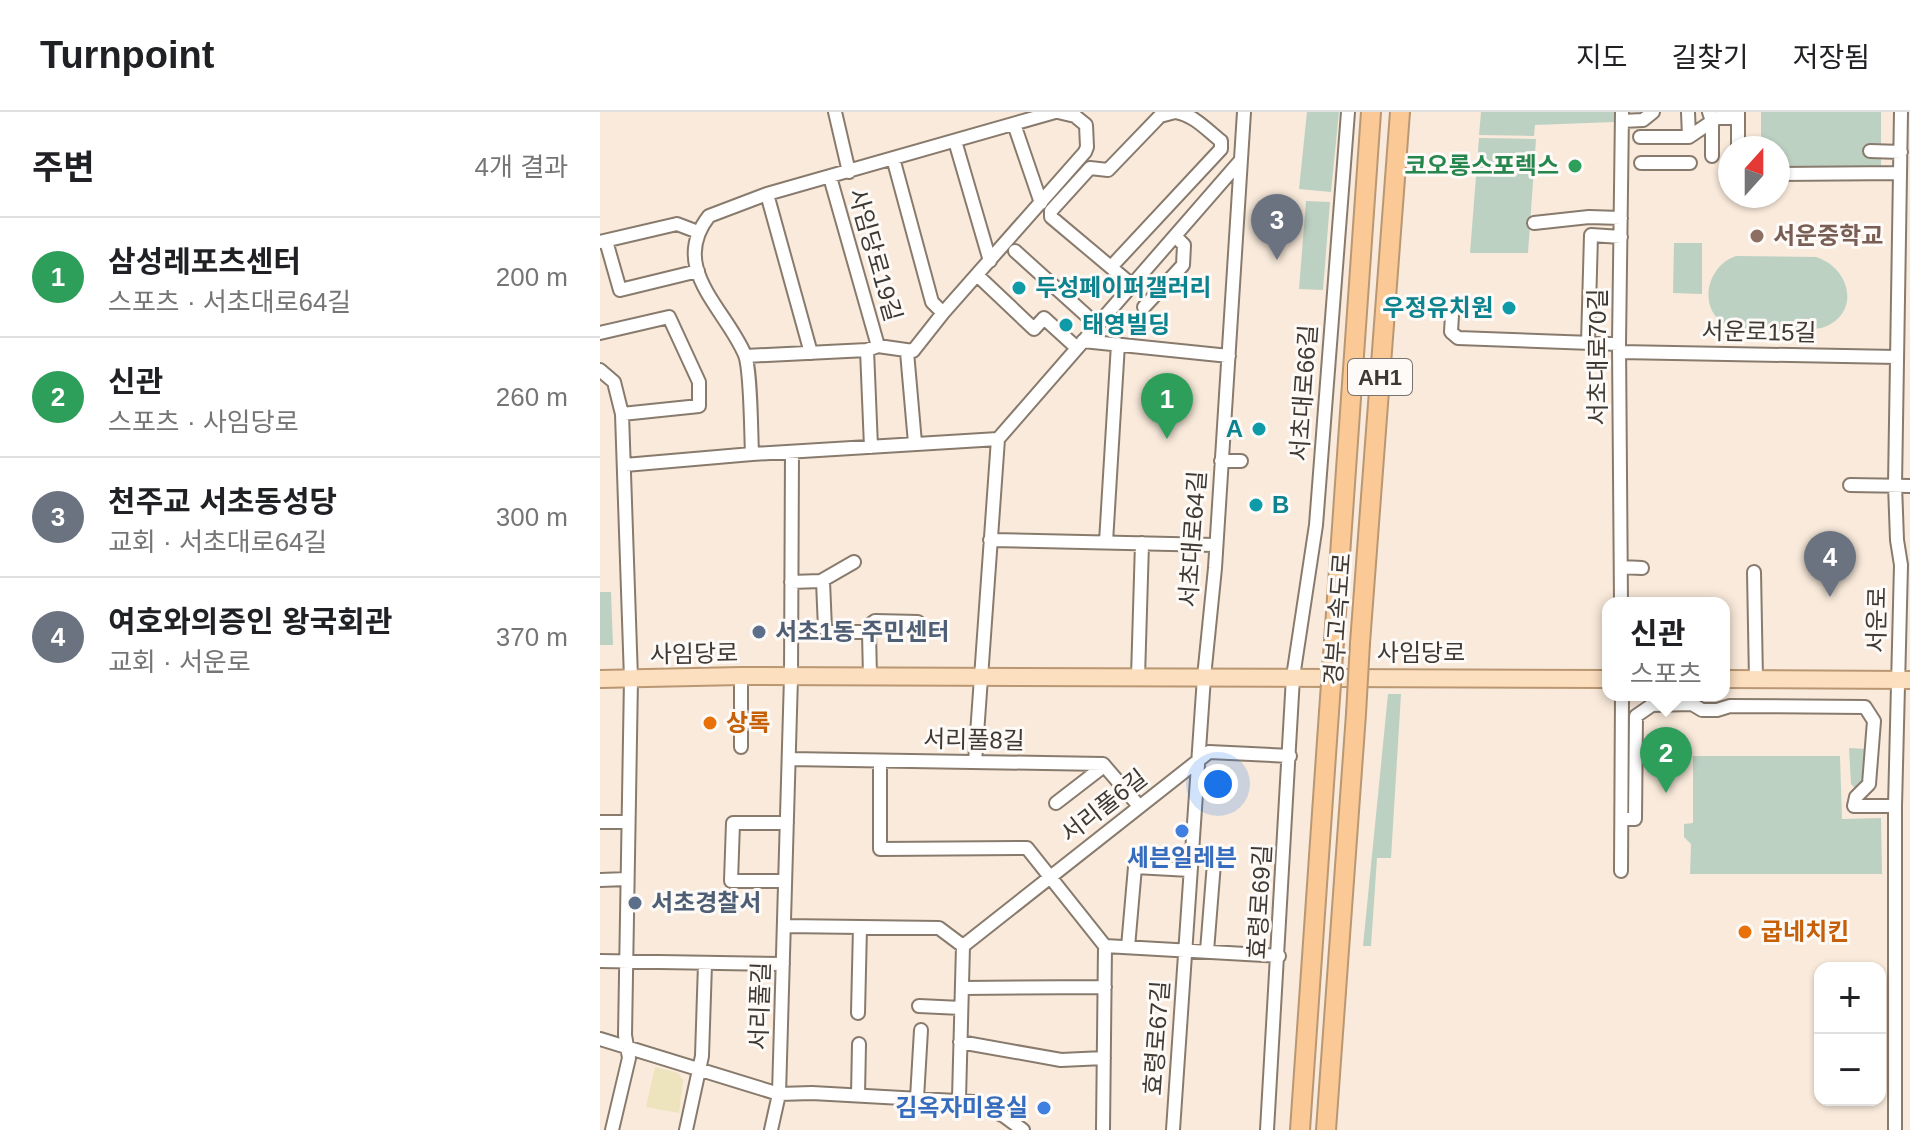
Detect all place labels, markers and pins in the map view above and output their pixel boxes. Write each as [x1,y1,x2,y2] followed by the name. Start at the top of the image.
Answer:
[1404,152,1559,179] place label: 코오롱스포렉스
[1566,157,1584,175] marker: 코오롱스포렉스
[1251,194,1303,260] pin: 3
[1773,222,1883,249] place label: 서운중학교
[1748,227,1766,245] marker: 서운중학교
[1035,274,1212,301] place label: 두성페이퍼갤러리
[1010,279,1028,297] marker: 두성페이퍼갤러리
[1383,294,1493,321] place label: 우정유치원
[1500,299,1518,317] marker: 우정유치원
[1082,311,1170,338] place label: 태영빌딩
[1057,316,1075,334] marker: 태영빌딩
[1141,373,1193,439] pin: 1
[1226,415,1243,442] place label: A
[1250,420,1268,438] marker: A
[1272,491,1289,518] place label: B
[1247,496,1265,514] marker: B
[1804,531,1856,597] pin: 4
[775,618,950,645] place label: 서초1동 주민센터
[750,623,768,641] marker: 서초1동 주민센터
[726,709,770,736] place label: 상록
[701,714,719,732] marker: 상록
[1640,727,1692,793] pin: 2
[1173,822,1191,840] marker: 세븐일레븐
[1127,844,1237,871] place label: 세븐일레븐
[651,889,761,916] place label: 서초경찰서
[626,894,644,912] marker: 서초경찰서
[1761,918,1849,945] place label: 굽네치킨
[1736,923,1754,941] marker: 굽네치킨
[896,1094,1028,1121] place label: 김옥자미용실
[1035,1099,1053,1117] marker: 김옥자미용실

